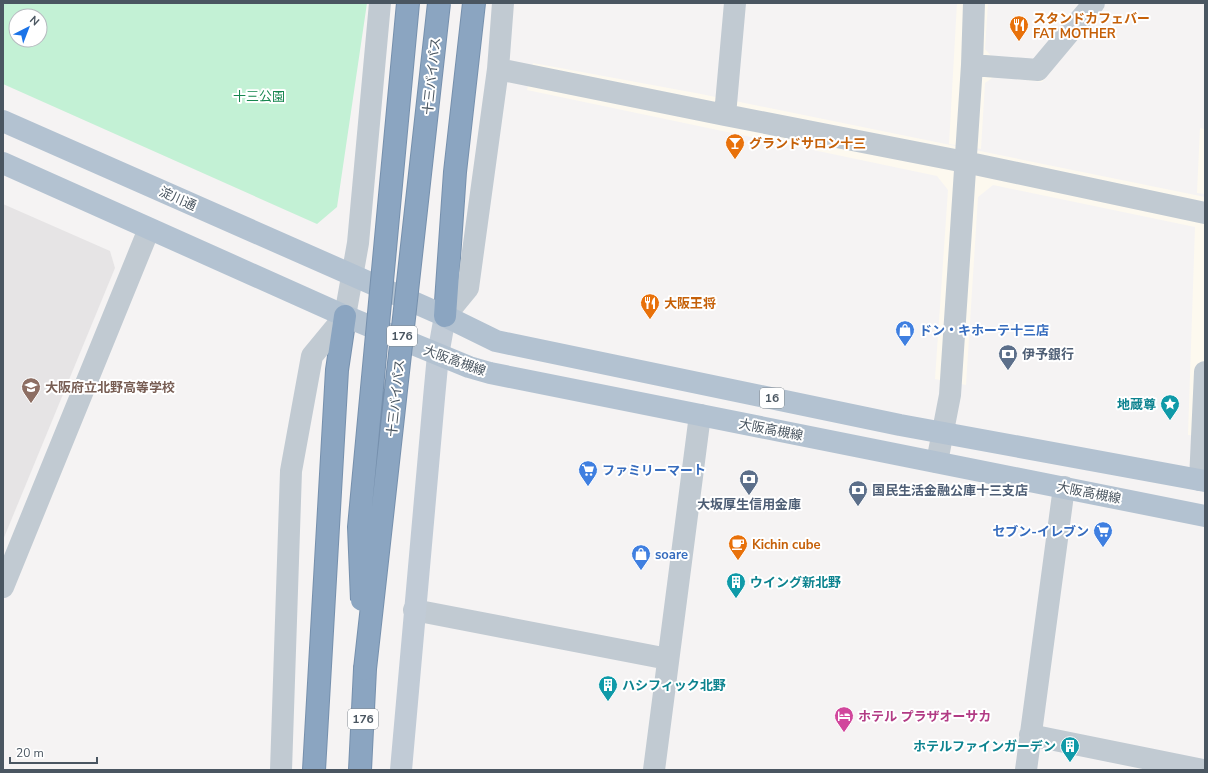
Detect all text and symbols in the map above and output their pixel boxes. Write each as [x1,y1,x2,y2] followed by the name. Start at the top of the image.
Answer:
[8,8,48,48] north arrow
[1033,10,1150,43] place label: スタンドカフェバー FAT MOTHER
[26,13,42,29] text: N
[1008,14,1030,42] restaurant icon: スタンドカフェバー FAT MOTHER
[419,37,445,116] street label: 十三バイパス
[233,88,285,106] park label: 十三公園
[724,132,746,160] bar icon: グランドサロン十三
[749,135,866,153] place label: グランドサロン十三
[156,183,199,215] street label: 淀川通
[639,292,661,320] restaurant icon: 大阪王将
[664,295,716,313] place label: 大阪王将
[894,319,916,347] shop icon: ドン・キホーテ十三店
[919,322,1049,340] place label: ドン・キホーテ十三店
[387,326,417,346] road number: 176
[421,341,488,381] street label: 大阪高槻線
[997,343,1019,371] bank icon: 伊予銀行
[1022,346,1074,364] place label: 伊予銀行
[383,359,409,438] street label: 十三バイパス
[20,376,42,404] school or university icon: 大阪府立北野高等学校
[45,379,175,397] place label: 大阪府立北野高等学校
[760,388,784,408] road number: 16
[1159,393,1181,421] place icon: 地蔵尊
[1117,396,1156,414] place label: 地蔵尊
[737,415,804,445] street label: 大阪高槻線
[577,459,599,487] supermarket icon: ファミリーマート
[602,462,706,480] place label: ファミリーマート
[738,468,760,496] bank icon: 大坂厚生信用金庫
[1055,478,1122,508] street label: 大阪高槻線
[847,479,869,507] bank icon: 国民生活金融公庫十三支店
[872,482,1028,500] place label: 国民生活金融公庫十三支店
[697,496,801,514] place label: 大坂厚生信用金庫
[1092,520,1114,548] supermarket icon: セブン-イレブン
[992,523,1089,541] place label: セブン-イレブン
[727,533,749,561] cafe icon: Kichin cube
[752,536,821,554] place label: Kichin cube
[630,543,652,571] shop icon: soare
[655,546,688,564] place label: soare
[725,571,747,599] building icon: ウイング新北野
[750,574,841,592] place label: ウイング新北野
[597,674,619,702] building icon: ハシフィック北野
[622,677,726,695] place label: ハシフィック北野
[833,705,855,733] hotel icon: ホテル プラザオーサカ
[858,708,991,726] place label: ホテル プラザオーサカ
[348,709,378,729] road number: 176
[1059,735,1081,763] building icon: ホテルファインガーデン
[913,738,1056,756] place label: ホテルファインガーデン
[10,739,97,765] scale bar
[16,745,44,761] text: 20 m

